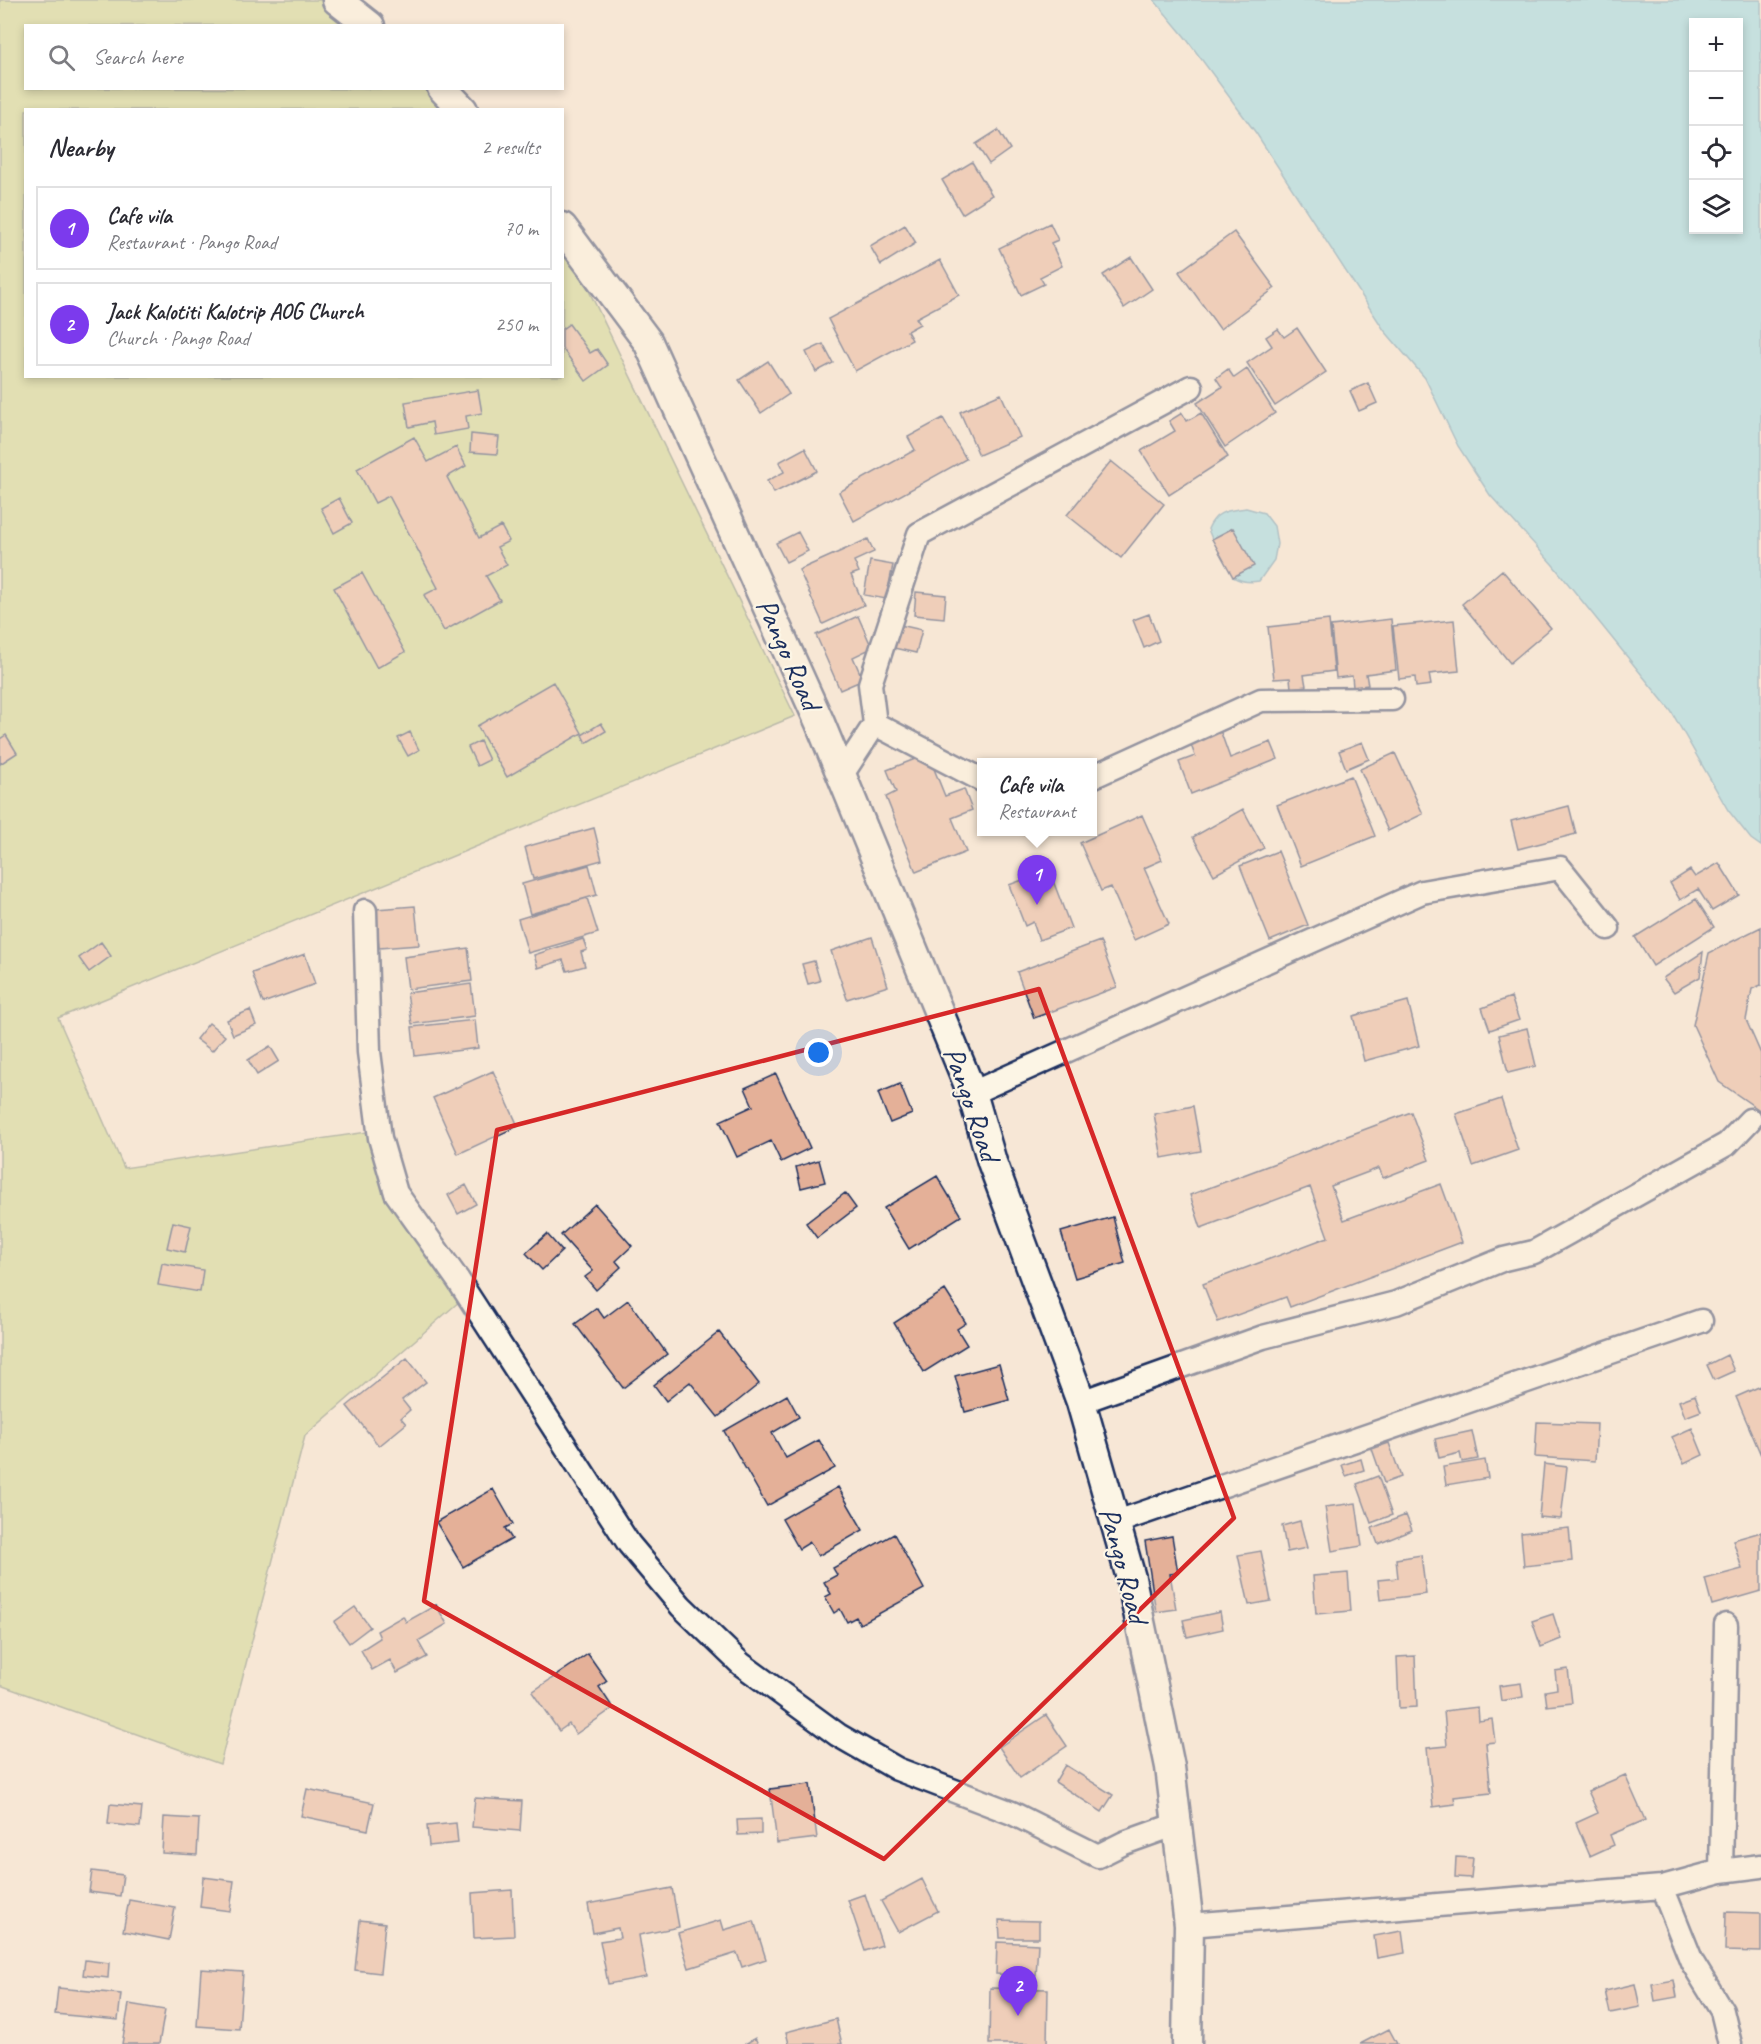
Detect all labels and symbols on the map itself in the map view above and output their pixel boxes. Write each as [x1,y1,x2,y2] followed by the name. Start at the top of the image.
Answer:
[748,592,832,720] street label: Pango Road
[1018,856,1056,905] pin: 1
[804,1038,833,1067] your location
[935,1042,1011,1170] street label: Pango Road
[1090,1503,1159,1631] street label: Pango Road
[998,1966,1038,2016] pin: 2

